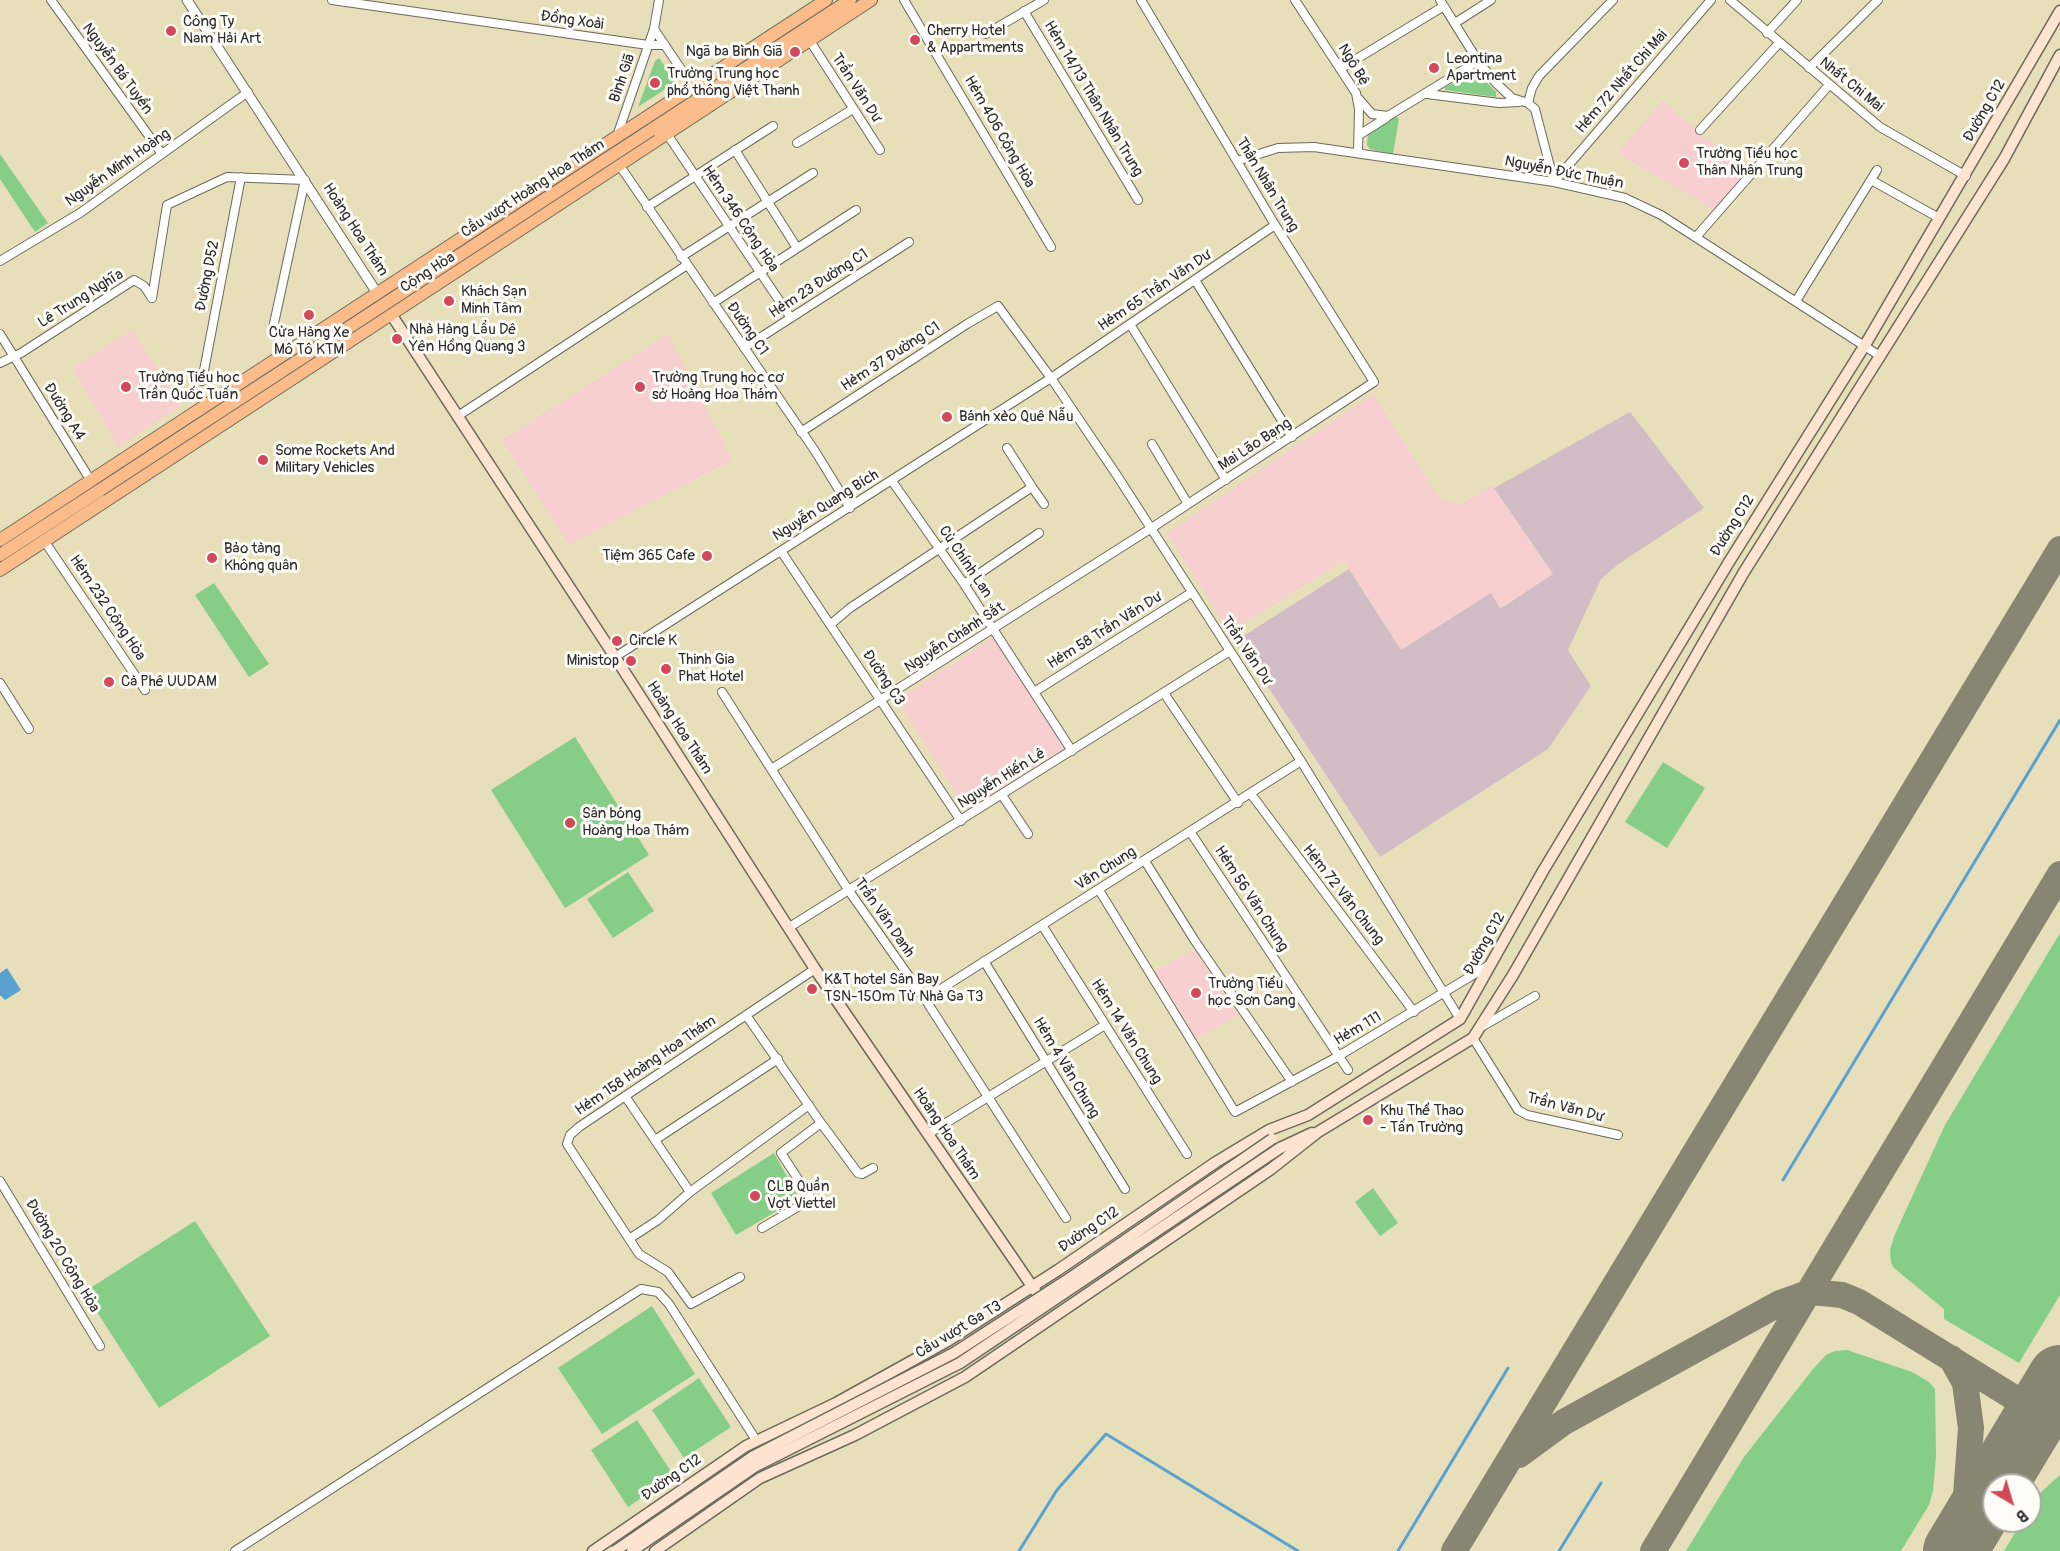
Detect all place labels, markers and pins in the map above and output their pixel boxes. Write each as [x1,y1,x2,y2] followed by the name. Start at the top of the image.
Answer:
[183,13,261,48] place label: Công Ty Nam Hải Art
[927,22,1023,57] place label: Cherry Hotel & Appartments
[164,24,178,38] marker: Công Ty Nam Hải Art
[908,33,922,47] marker: Cherry Hotel & Appartments
[686,43,783,61] place label: Ngã ba Bình Giã
[788,45,802,59] marker: Ngã ba Bình Giã
[1446,50,1516,85] place label: Leontina Apartment
[1427,61,1441,75] marker: Leontina Apartment
[667,65,799,100] place label: Trường Trung học phổ thông Việt Thanh
[648,76,662,90] marker: Trường Trung học phổ thông Việt Thanh
[1696,145,1803,180] place label: Trường Tiểu học Thân Nhân Trung
[1677,156,1691,170] marker: Trường Tiểu học Thân Nhân Trung
[461,283,527,318] place label: Khách Sạn Minh Tâm
[442,294,456,308] marker: Khách Sạn Minh Tâm
[302,308,316,322] marker: Cửa Hàng Xe Mô Tô KTM
[409,321,525,356] place label: Nhà Hàng Lẩu Dê Yên Hồng Quang 3
[269,324,349,359] place label: Cửa Hàng Xe Mô Tô KTM
[390,332,404,346] marker: Nhà Hàng Lẩu Dê Yên Hồng Quang 3
[138,369,240,404] place label: Trường Tiểu học Trần Quốc Tuấn
[652,369,784,404] place label: Trường Trung học cơ sở Hoàng Hoa Thám
[119,380,133,394] marker: Trường Tiểu học Trần Quốc Tuấn
[633,380,647,394] marker: Trường Trung học cơ sở Hoàng Hoa Thám
[959,408,1073,426] place label: Bánh xèo Quê Nẫu
[940,410,954,424] marker: Bánh xèo Quê Nẫu
[275,442,395,477] place label: Some Rockets And Military Vehicles
[256,453,270,467] marker: Some Rockets And Military Vehicles
[224,540,298,575] place label: Bảo tàng Không quân
[602,547,695,565] place label: Tiệm 365 Cafe
[700,549,714,563] marker: Tiệm 365 Cafe
[205,551,219,565] marker: Bảo tàng Không quân
[629,632,677,650] place label: Circle K
[610,634,624,648] marker: Circle K
[678,651,744,686] place label: Thinh Gia Phat Hotel
[566,652,619,670] place label: Ministop
[624,654,638,668] marker: Ministop
[659,662,673,676] marker: Thinh Gia Phat Hotel
[121,673,217,691] place label: Cà Phê UUDAM
[102,675,116,689] marker: Cà Phê UUDAM
[582,805,689,840] place label: Sân bóng Hoàng Hoa Thám
[563,816,577,830] marker: Sân bóng Hoàng Hoa Thám
[824,971,983,1006] place label: K&T hotel Sân Bay TSN-150m Từ Nhà Ga T3
[1208,975,1295,1010] place label: Trường Tiểu học Sơn Cang
[805,982,819,996] marker: K&T hotel Sân Bay TSN-150m Từ Nhà Ga T3
[1189,986,1203,1000] marker: Trường Tiểu học Sơn Cang
[1380,1102,1464,1137] place label: Khu Thể Thao - Tấn Trường
[1361,1113,1375,1127] marker: Khu Thể Thao - Tấn Trường
[767,1178,836,1213] place label: CLB Quần Vợt Viettel
[748,1189,762,1203] marker: CLB Quần Vợt Viettel

